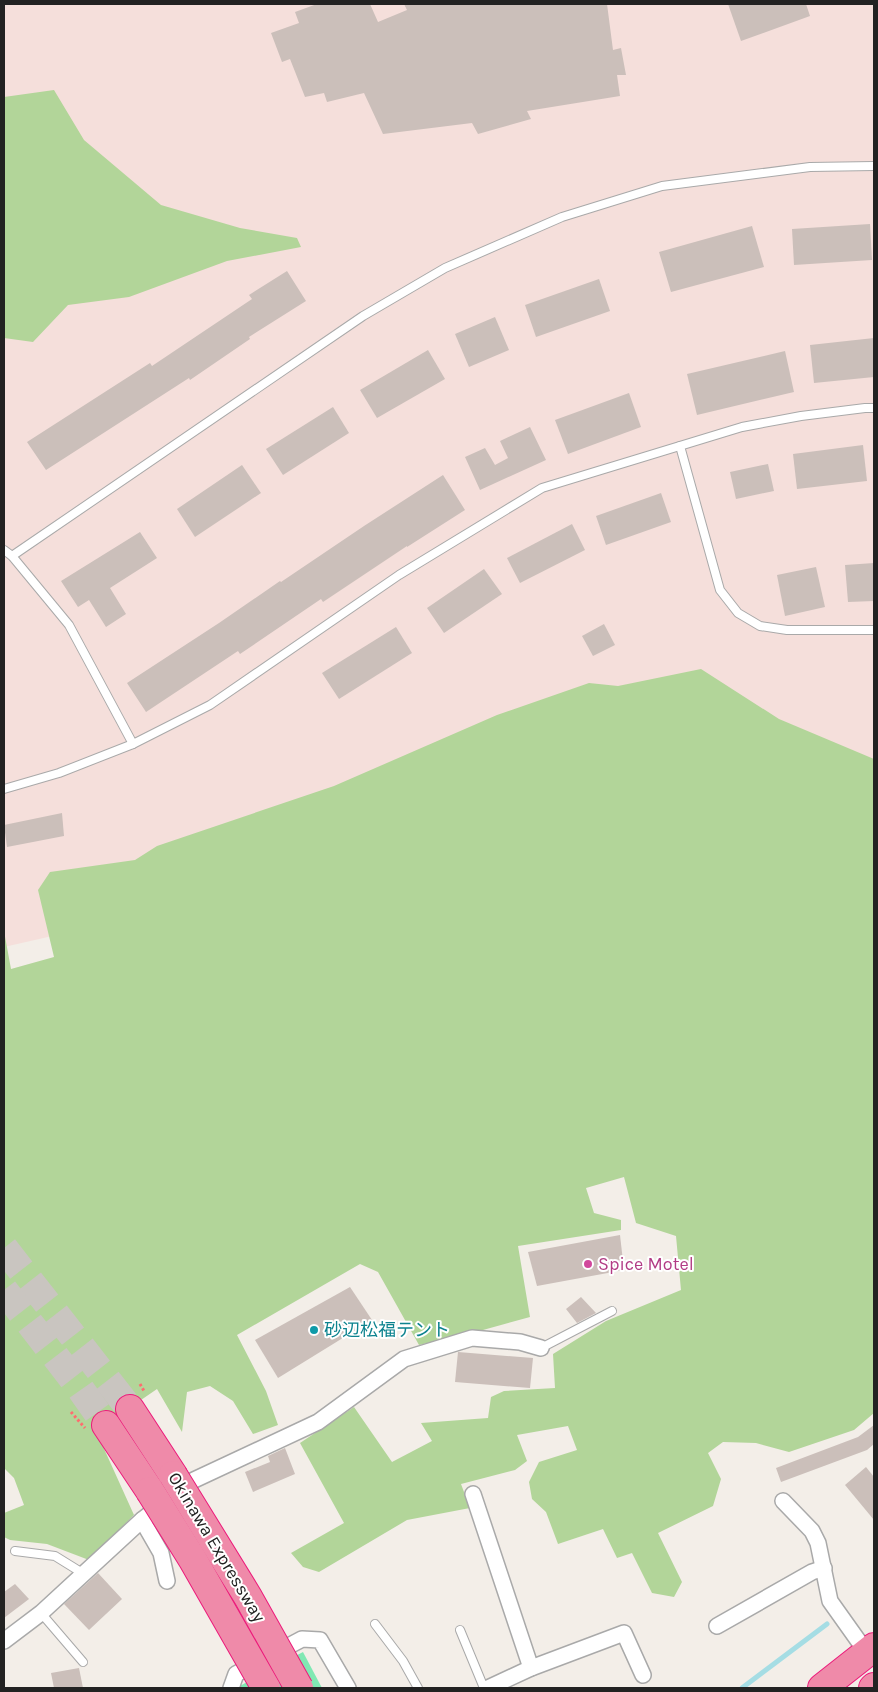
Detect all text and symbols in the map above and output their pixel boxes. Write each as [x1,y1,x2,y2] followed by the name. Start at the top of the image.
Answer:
[598,1253,694,1275] place label: Spice Motel
[582,1258,594,1270] marker: Spice Motel
[324,1319,450,1341] place label: 砂辺松福テント
[308,1324,320,1336] marker: 砂辺松福テント
[164,1468,271,1626] street label: Okinawa Expressway

